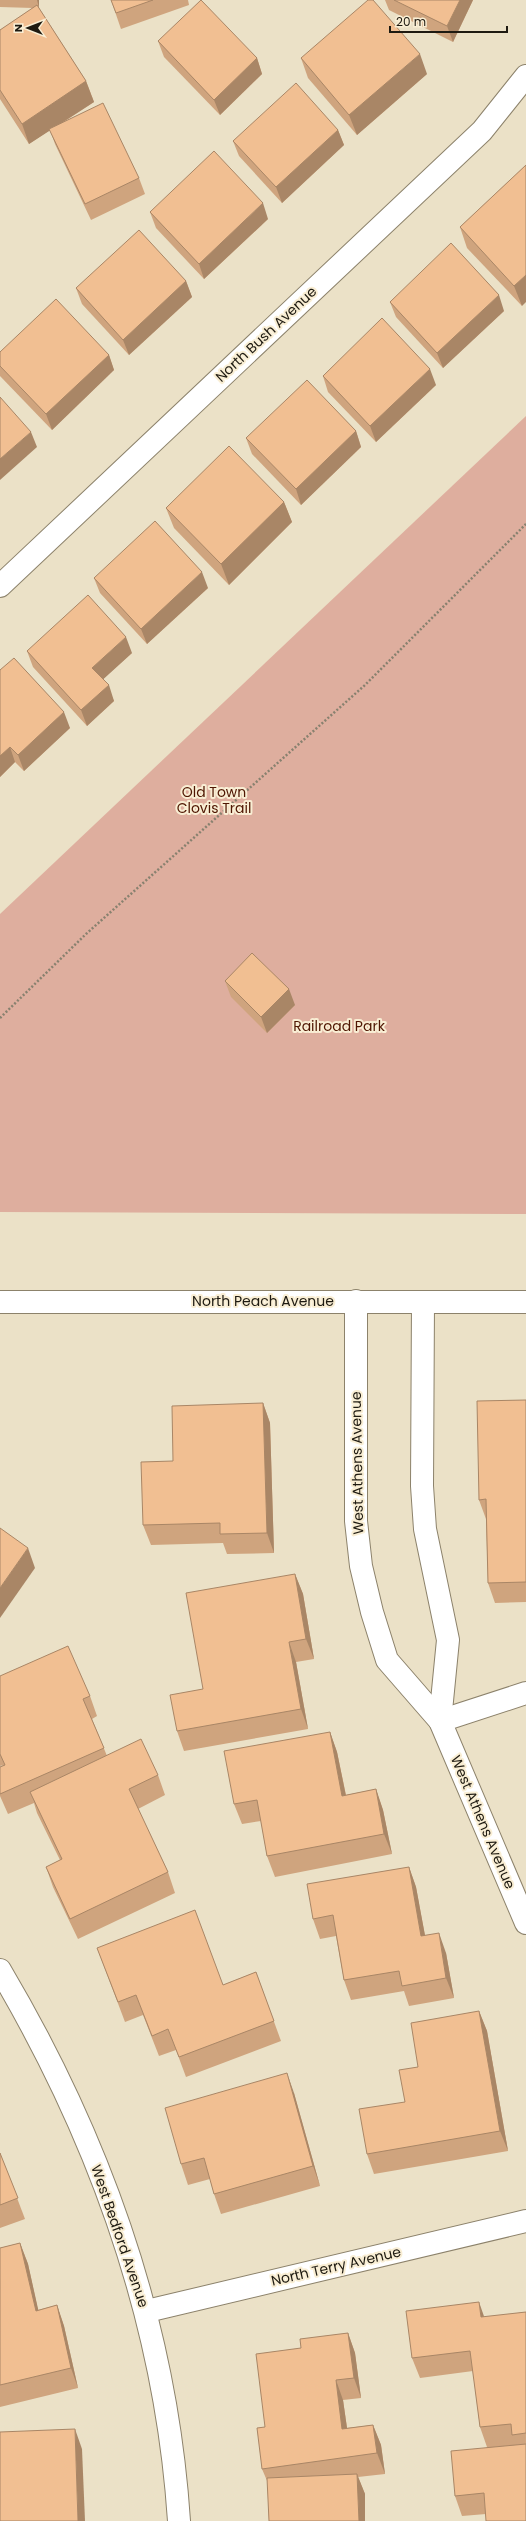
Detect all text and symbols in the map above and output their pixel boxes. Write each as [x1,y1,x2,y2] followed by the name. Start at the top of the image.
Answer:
[8,8,48,48] north arrow
[390,8,507,34] scale bar
[396,13,426,30] text: 20 m
[10,24,26,32] text: N
[211,281,321,386] street label: North Bush Avenue
[177,782,251,818] park label: Old Town Clovis Trail
[293,1016,386,1036] park label: Railroad Park
[192,1291,334,1311] street label: North Peach Avenue
[346,1391,368,1535] street label: West Athens Avenue
[446,1752,520,1892] street label: West Athens Avenue
[86,2162,154,2310] street label: West Bedford Avenue
[269,2241,403,2291] street label: North Terry Avenue

